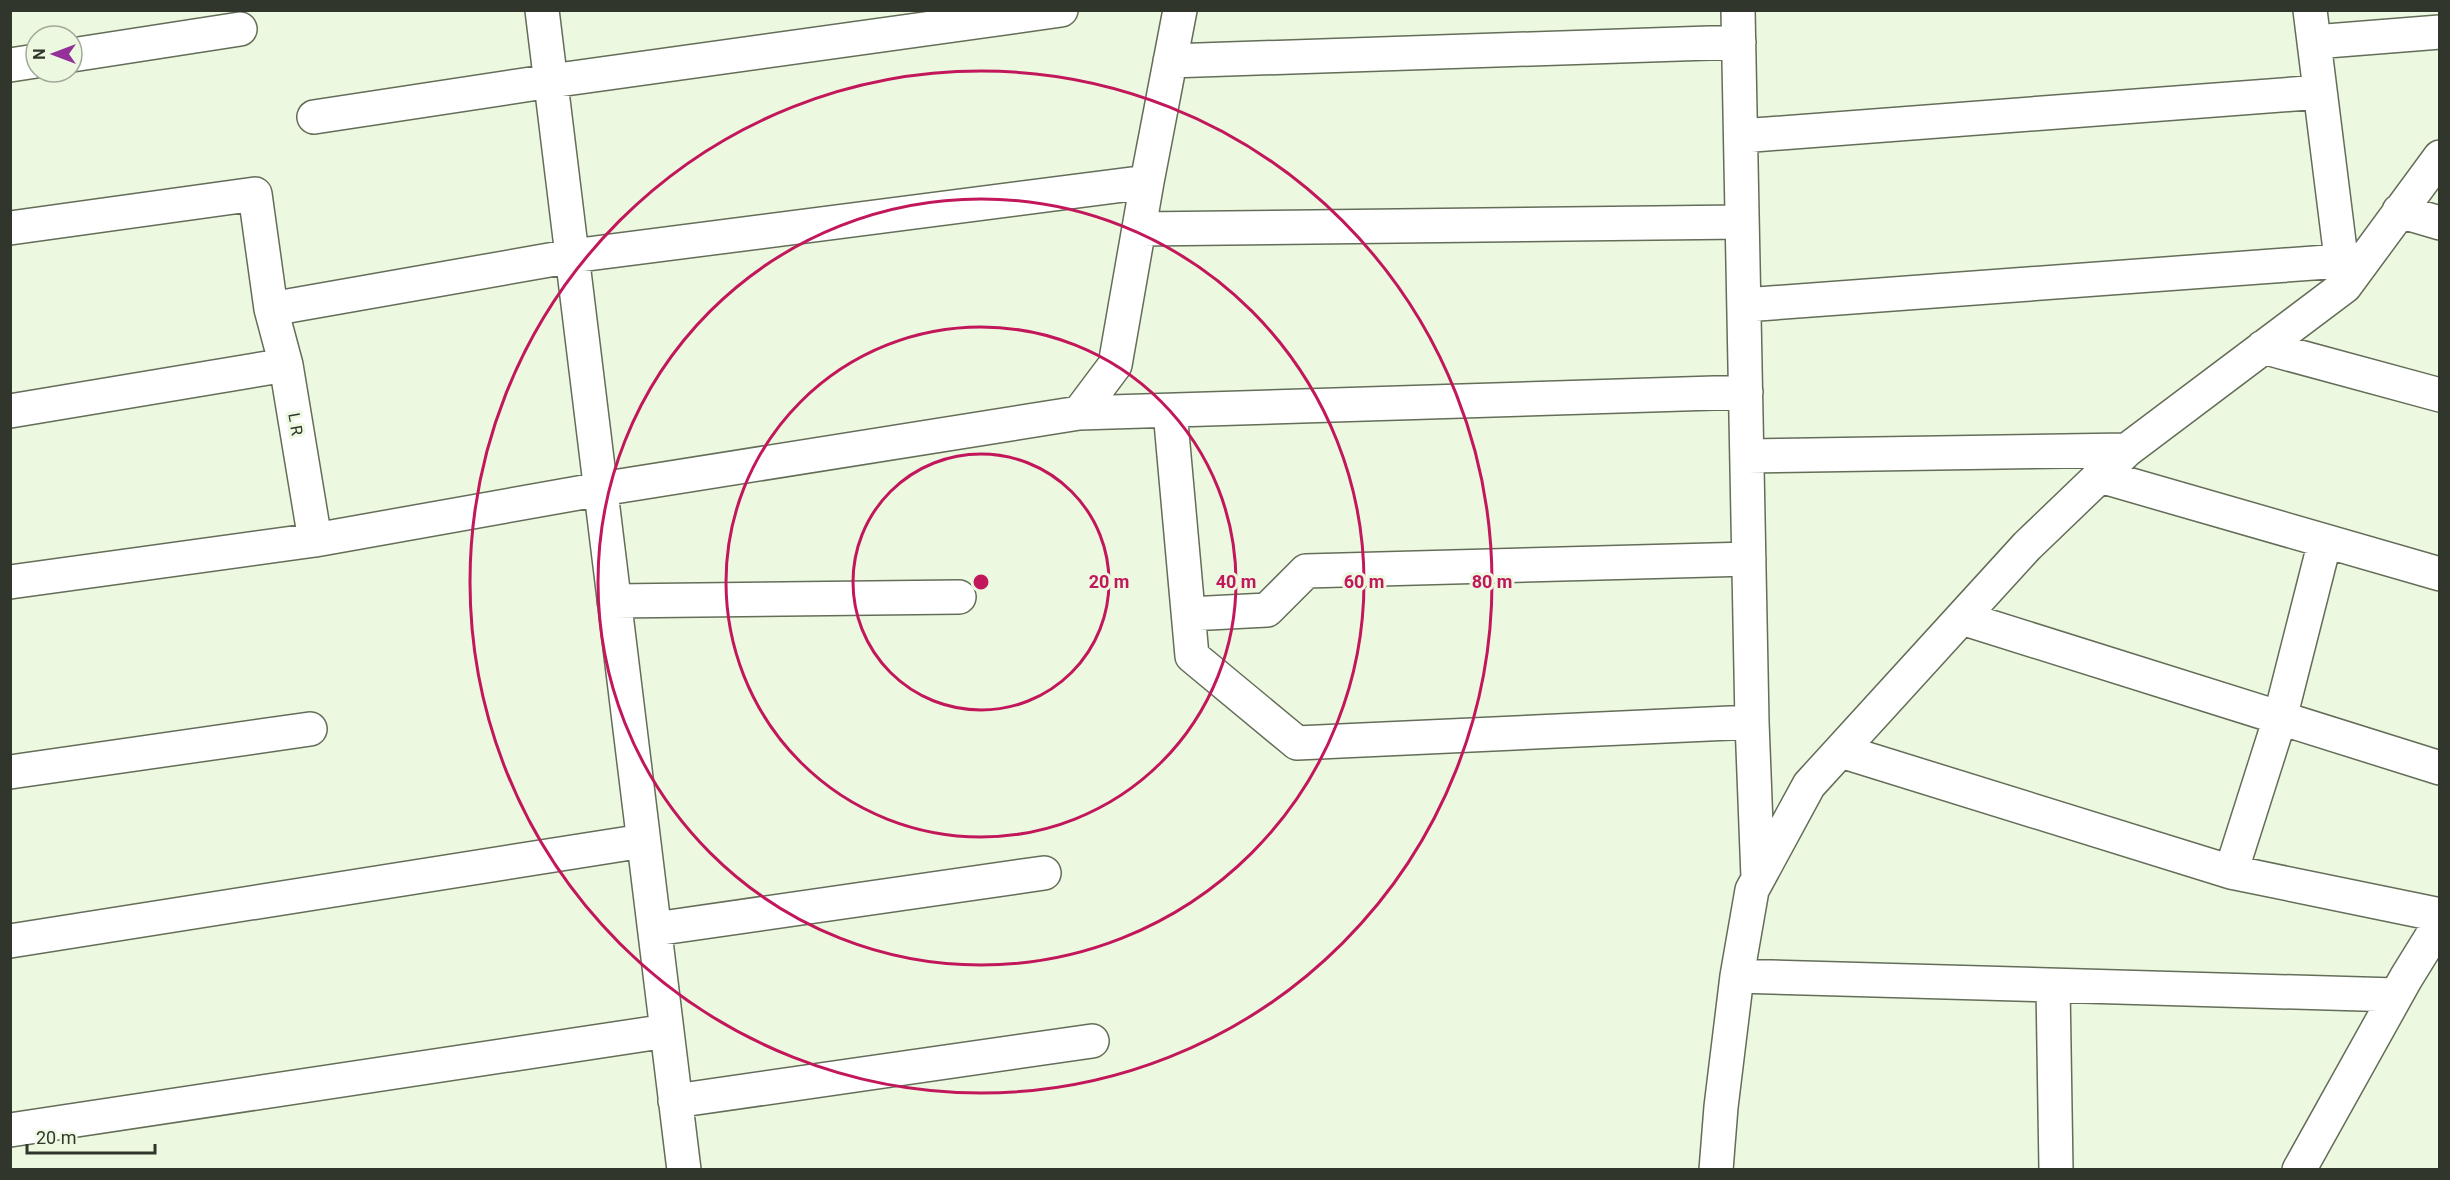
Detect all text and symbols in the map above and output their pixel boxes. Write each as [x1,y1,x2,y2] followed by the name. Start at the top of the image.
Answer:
[24,24,84,84] north arrow
[30,48,49,60] text: N
[284,411,307,437] street label: L R
[1089,571,1129,592] text: 20 m
[1216,571,1256,592] text: 40 m
[1344,571,1384,592] text: 60 m
[1472,571,1512,592] text: 80 m
[971,572,991,592] centre of rings
[27,1117,154,1155] scale bar
[36,1127,76,1148] text: 20 m

